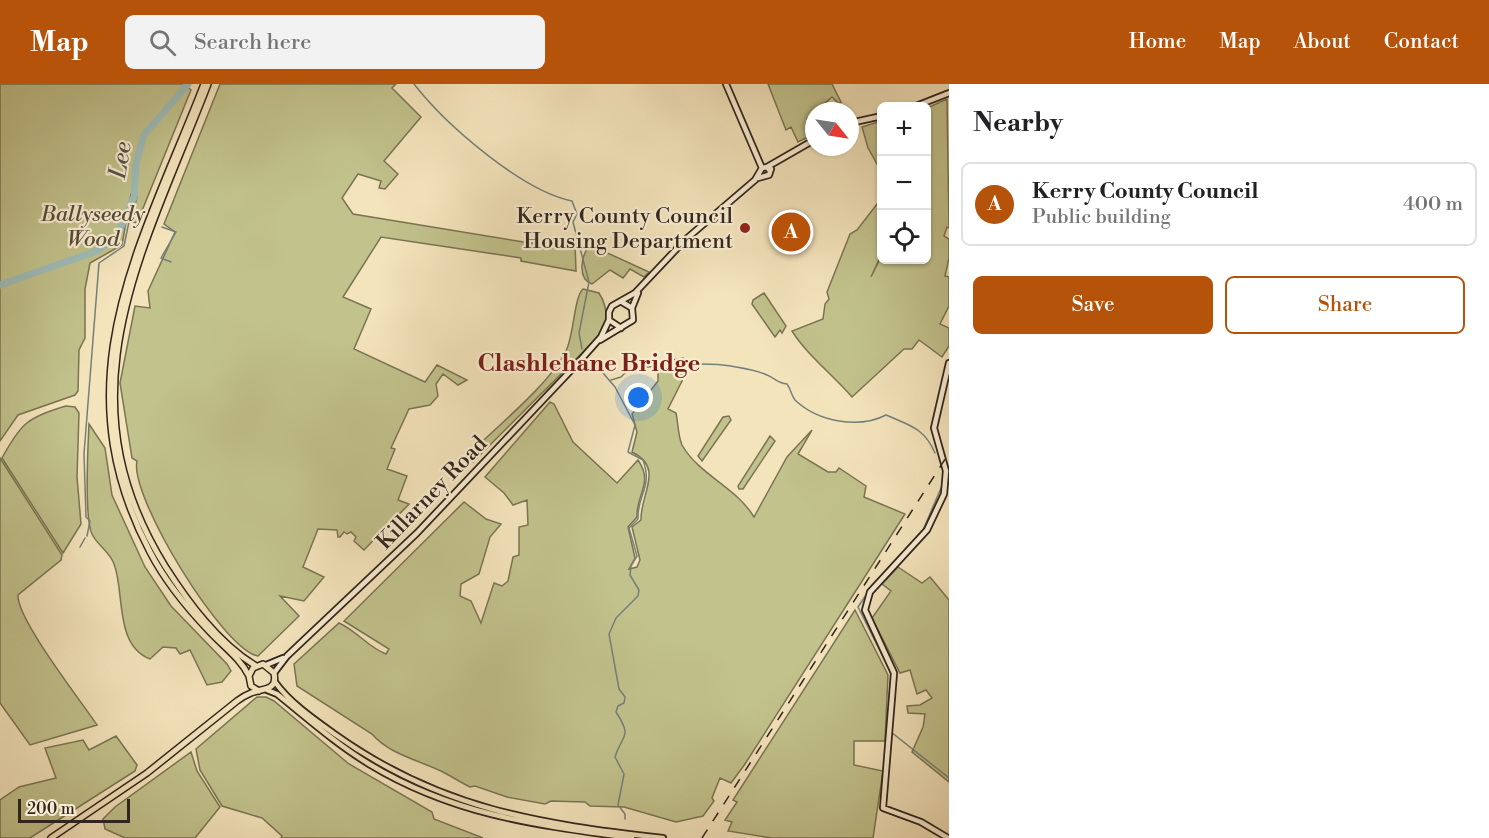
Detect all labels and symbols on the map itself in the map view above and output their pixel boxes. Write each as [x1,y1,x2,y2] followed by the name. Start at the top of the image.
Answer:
[805,102,859,156] north arrow
[103,139,139,182] water label: Lee
[40,201,146,253] park label: Ballyseedy Wood
[516,203,733,255] place label: Kerry County Council Housing Department
[772,210,810,254] pin: A
[738,221,752,235] marker: Kerry County Council Housing Department
[478,349,701,379] district label: Clashlehane Bridge
[624,383,653,412] your location
[371,430,493,556] street label: Killarney Road
[18,796,130,824] scale bar

